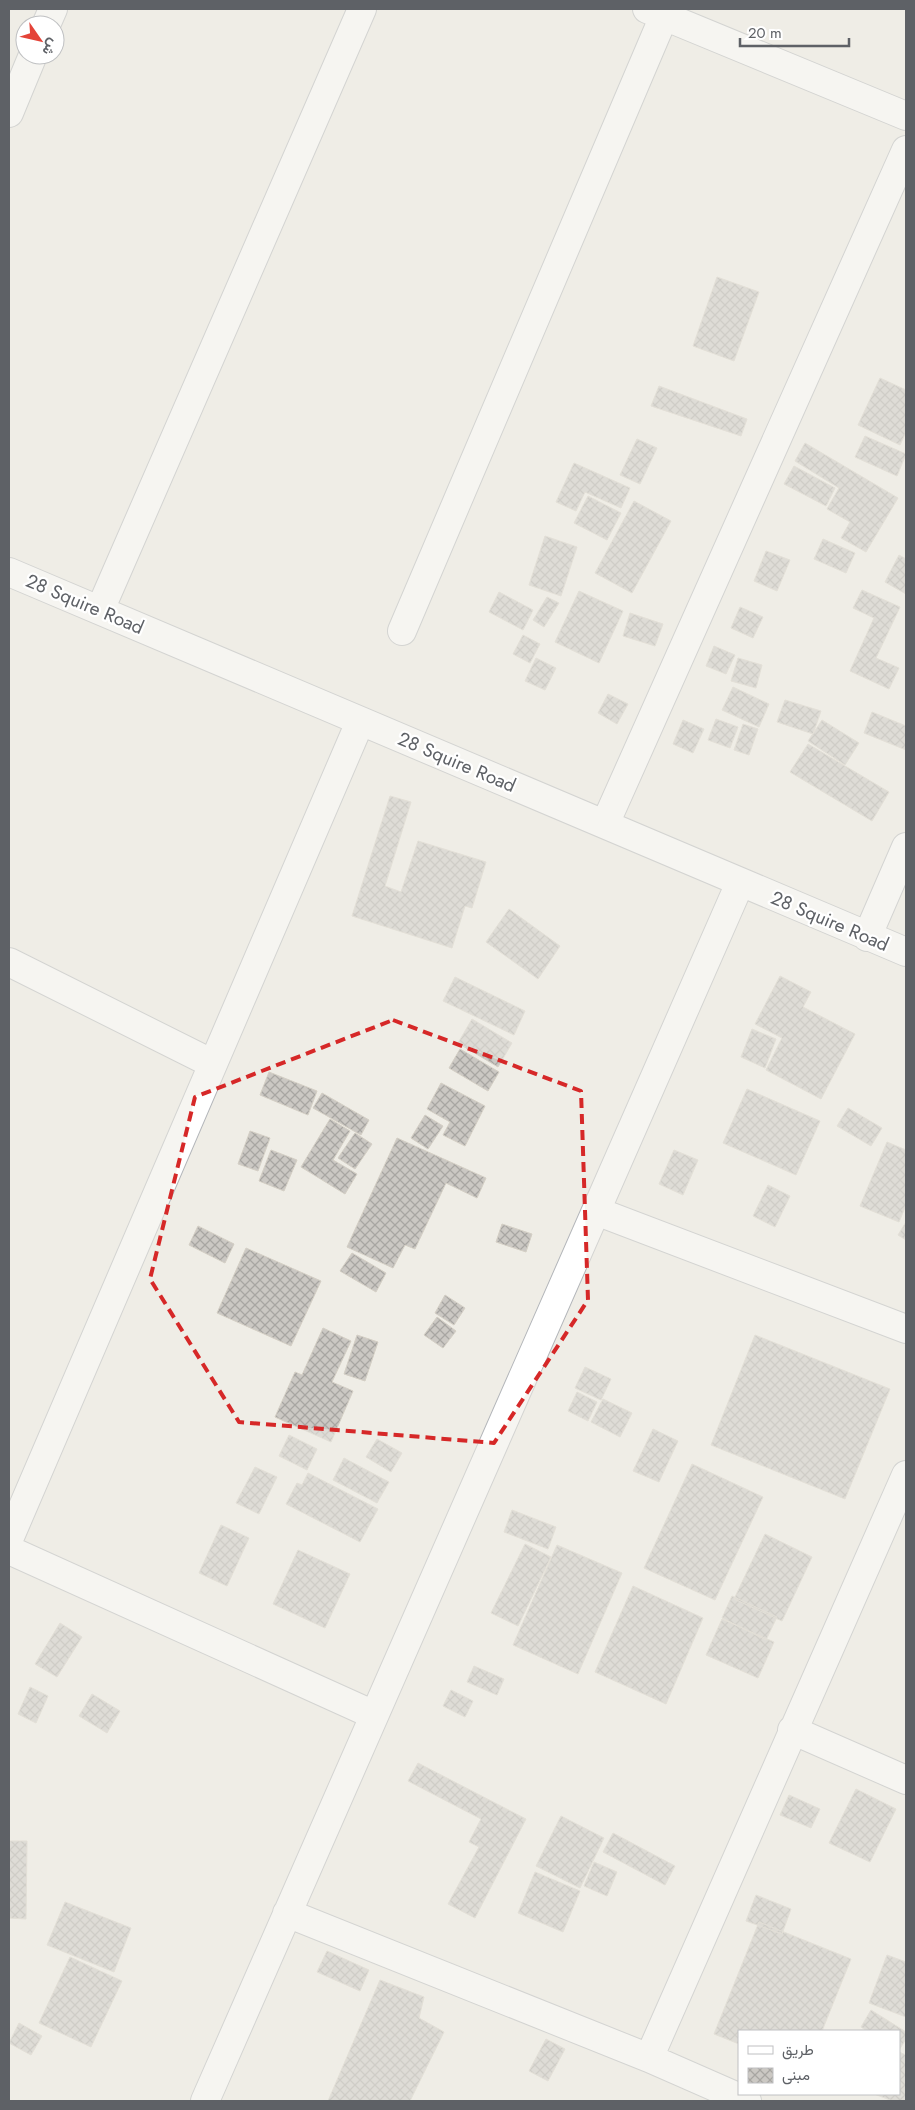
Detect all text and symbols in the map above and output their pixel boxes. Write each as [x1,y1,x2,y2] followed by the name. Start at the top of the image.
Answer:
[15,15,65,65] north arrow
[740,15,849,47] scale bar
[748,22,782,44] text: 20 m
[38,35,64,60] text: ش
[22,567,148,641] street label: 28 Squire Road
[394,725,520,799] street label: 28 Squire Road
[767,884,893,958] street label: 28 Squire Road
[738,2030,900,2095] legend
[782,2039,814,2061] text: طريق
[782,2064,810,2086] text: مبنى

